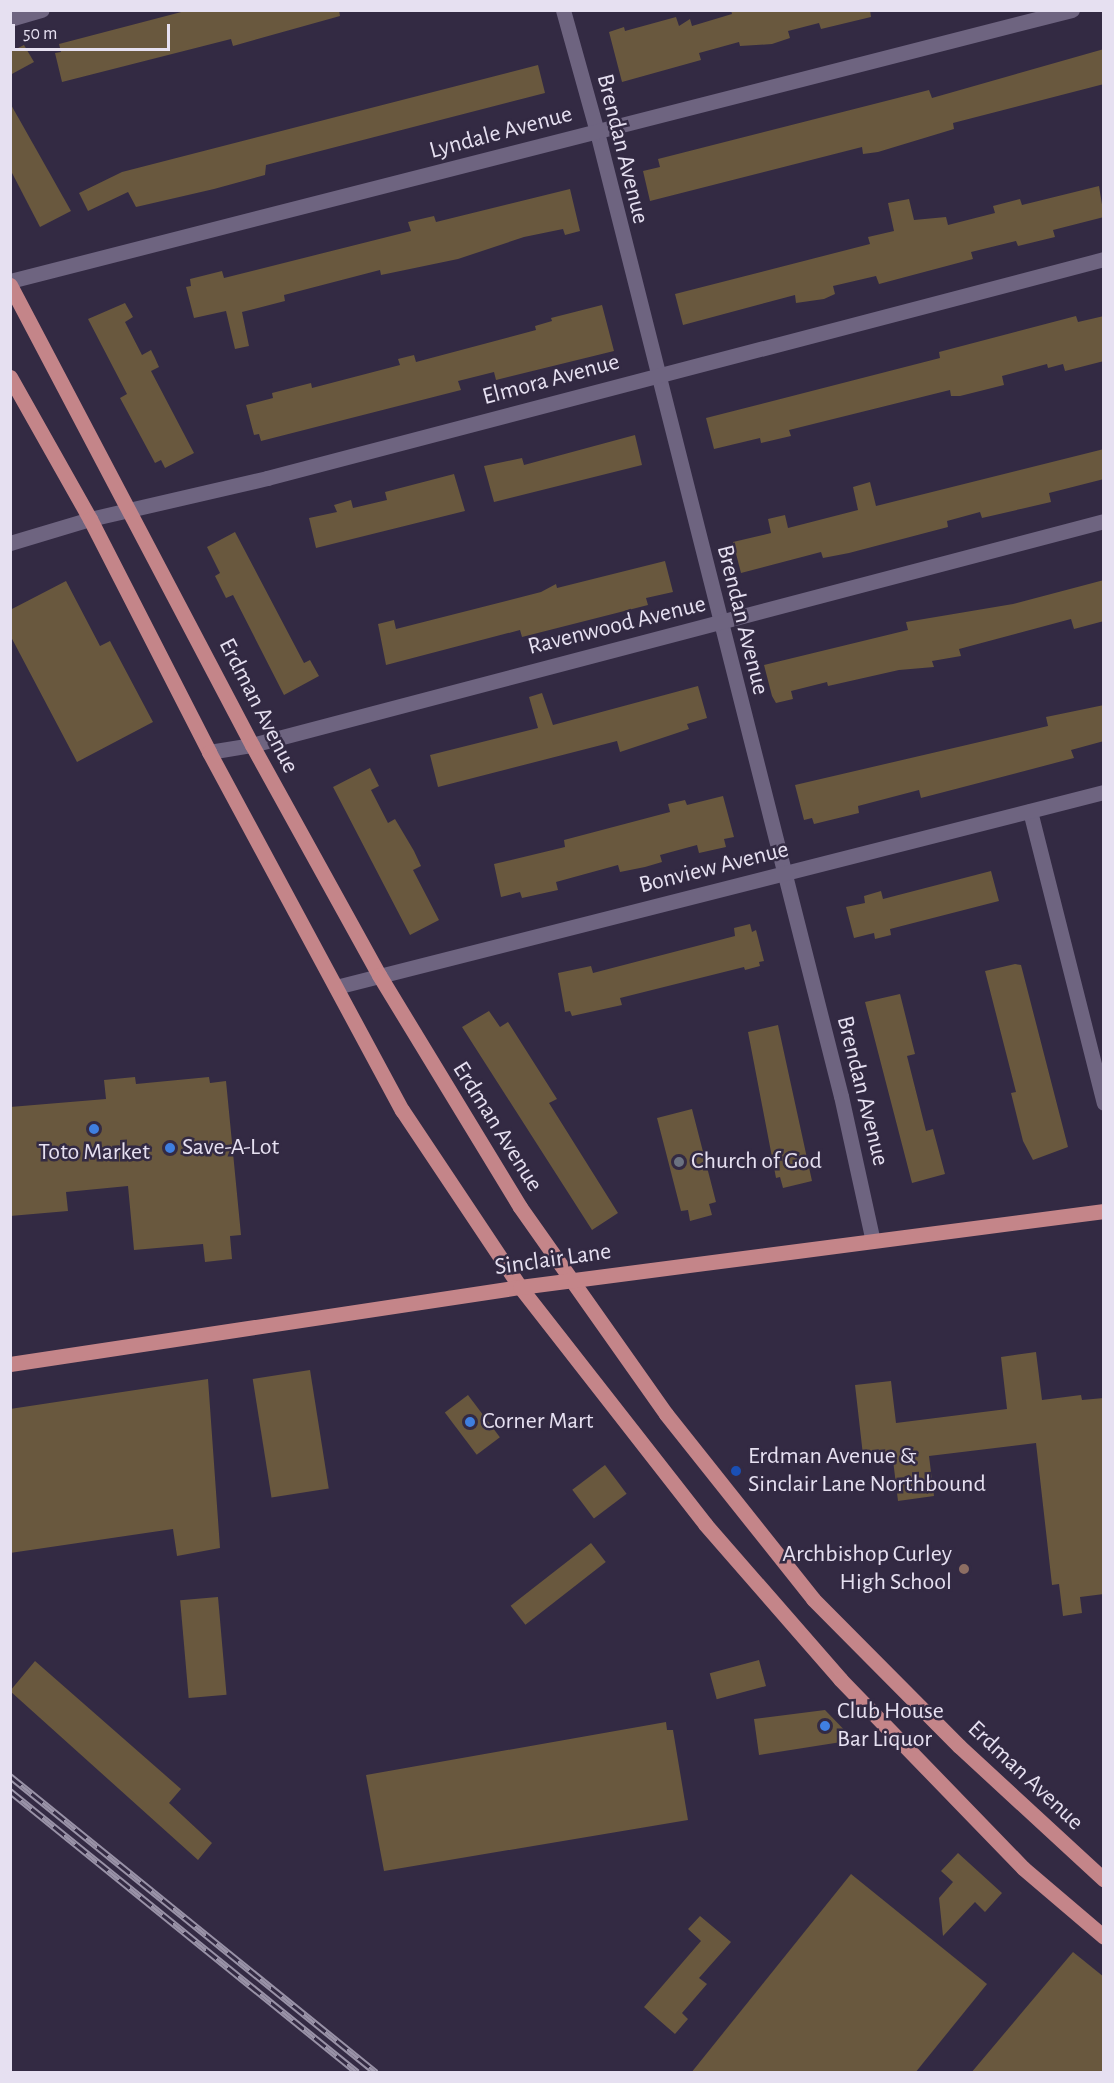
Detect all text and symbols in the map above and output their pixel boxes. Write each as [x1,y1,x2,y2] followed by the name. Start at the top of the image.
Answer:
[15,12,172,50] scale bar
[23,25,57,43] text: 50 m
[589,71,655,227] street label: Brendan Avenue
[427,100,575,166] street label: Lyndale Avenue
[479,348,623,412] street label: Elmora Avenue
[709,542,775,698] street label: Brendan Avenue
[525,590,709,662] street label: Ravenwood Avenue
[212,634,304,778] street label: Erdman Avenue
[636,835,792,901] street label: Bonview Avenue
[829,1013,895,1169] street label: Brendan Avenue
[446,1057,548,1197] street label: Erdman Avenue
[87,1122,101,1136] marker: Toto Market
[182,1134,279,1162] place label: Save-A-Lot
[38,1139,150,1167] place label: Toto Market
[163,1141,177,1155] marker: Save-A-Lot
[691,1148,822,1176] place label: Church of God
[672,1155,686,1169] marker: Church of God
[493,1238,613,1282] street label: Sinclair Lane
[482,1408,593,1436] place label: Corner Mart
[463,1415,477,1429] marker: Corner Mart
[748,1443,986,1499] place label: Erdman Avenue & Sinclair Lane Northbound
[729,1464,743,1478] marker: Erdman Avenue & Sinclair Lane Northbound
[782,1541,952,1597] place label: Archbishop Curley High School
[957,1562,971,1576] marker: Archbishop Curley High School
[837,1698,944,1754] place label: Club House Bar Liquor
[961,1715,1089,1837] street label: Erdman Avenue
[818,1719,832,1733] marker: Club House Bar Liquor

